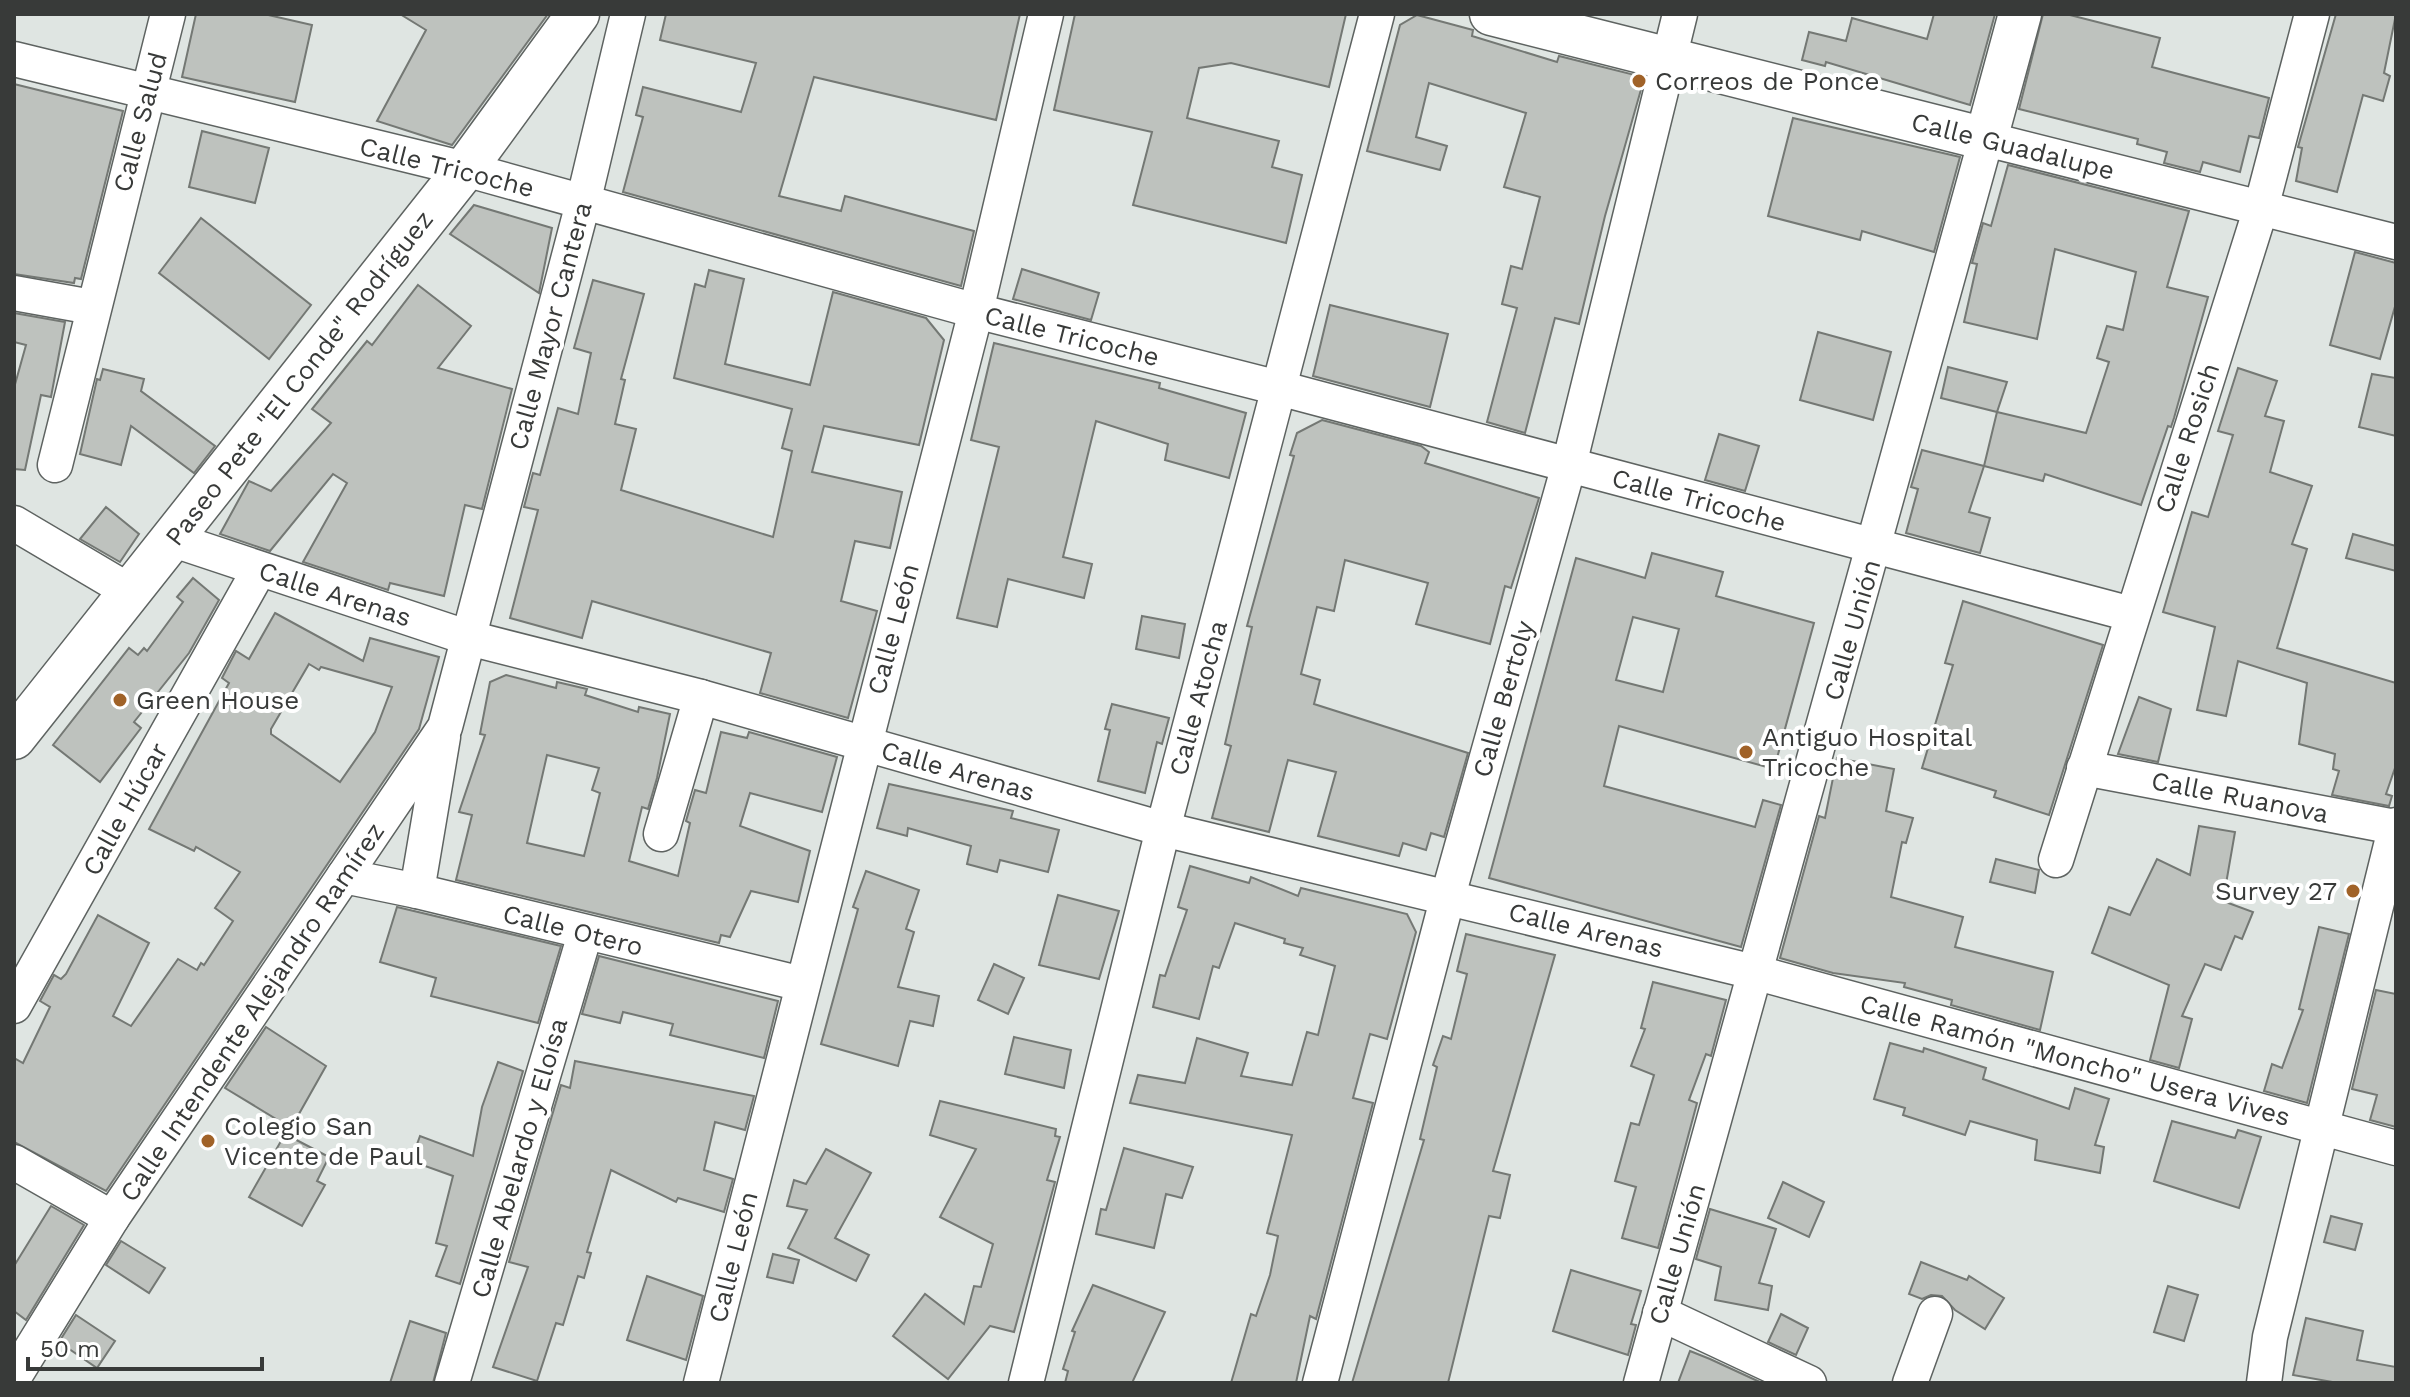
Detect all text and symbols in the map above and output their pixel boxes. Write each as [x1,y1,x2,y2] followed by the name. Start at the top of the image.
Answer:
[107,49,173,195] street label: Calle Salud
[1655,66,1879,96] place label: Correos de Ponce
[1630,72,1648,90] marker: Correos de Ponce
[1908,106,2118,186] street label: Calle Guadalupe
[357,131,537,203] street label: Calle Tricoche
[502,198,598,453] street label: Calle Mayor Cantera
[159,205,439,551] street label: Paseo Pete "El Conde" Rodríguez
[982,300,1162,372] street label: Calle Tricoche
[2149,359,2225,517] street label: Calle Rosich
[1609,462,1789,538] street label: Calle Tricoche
[255,555,415,633] street label: Calle Arenas
[1818,556,1886,704] street label: Calle Unión
[861,560,925,698] street label: Calle León
[1163,617,1233,779] street label: Calle Atocha
[1466,617,1540,781] street label: Calle Bertoly
[136,685,299,715] place label: Green House
[111,691,129,709] marker: Green House
[1762,722,1972,782] place label: Antiguo Hospital Tricoche
[878,735,1038,807] street label: Calle Arenas
[76,737,174,881] street label: Calle Húcar
[1737,743,1755,761] marker: Antiguo Hospital Tricoche
[2149,765,2331,829] street label: Calle Ruanova
[114,817,390,1207] street label: Calle Intendente Alejandro Ramírez
[2215,876,2337,906] place label: Survey 27
[2344,882,2362,900] marker: Survey 27
[1506,896,1666,964] street label: Calle Arenas
[500,898,646,962] street label: Calle Otero
[1857,988,2293,1132] street label: Calle Ramón "Moncho" Usera Vives
[465,1014,573,1301] street label: Calle Abelardo y Eloísa
[224,1111,423,1171] place label: Colegio San Vicente de Paul
[199,1132,217,1150] marker: Colegio San Vicente de Paul
[1643,1180,1711,1328] street label: Calle Unión
[702,1188,764,1326] street label: Calle León
[28,1321,262,1371] scale bar
[40,1335,100,1363] text: 50 m

